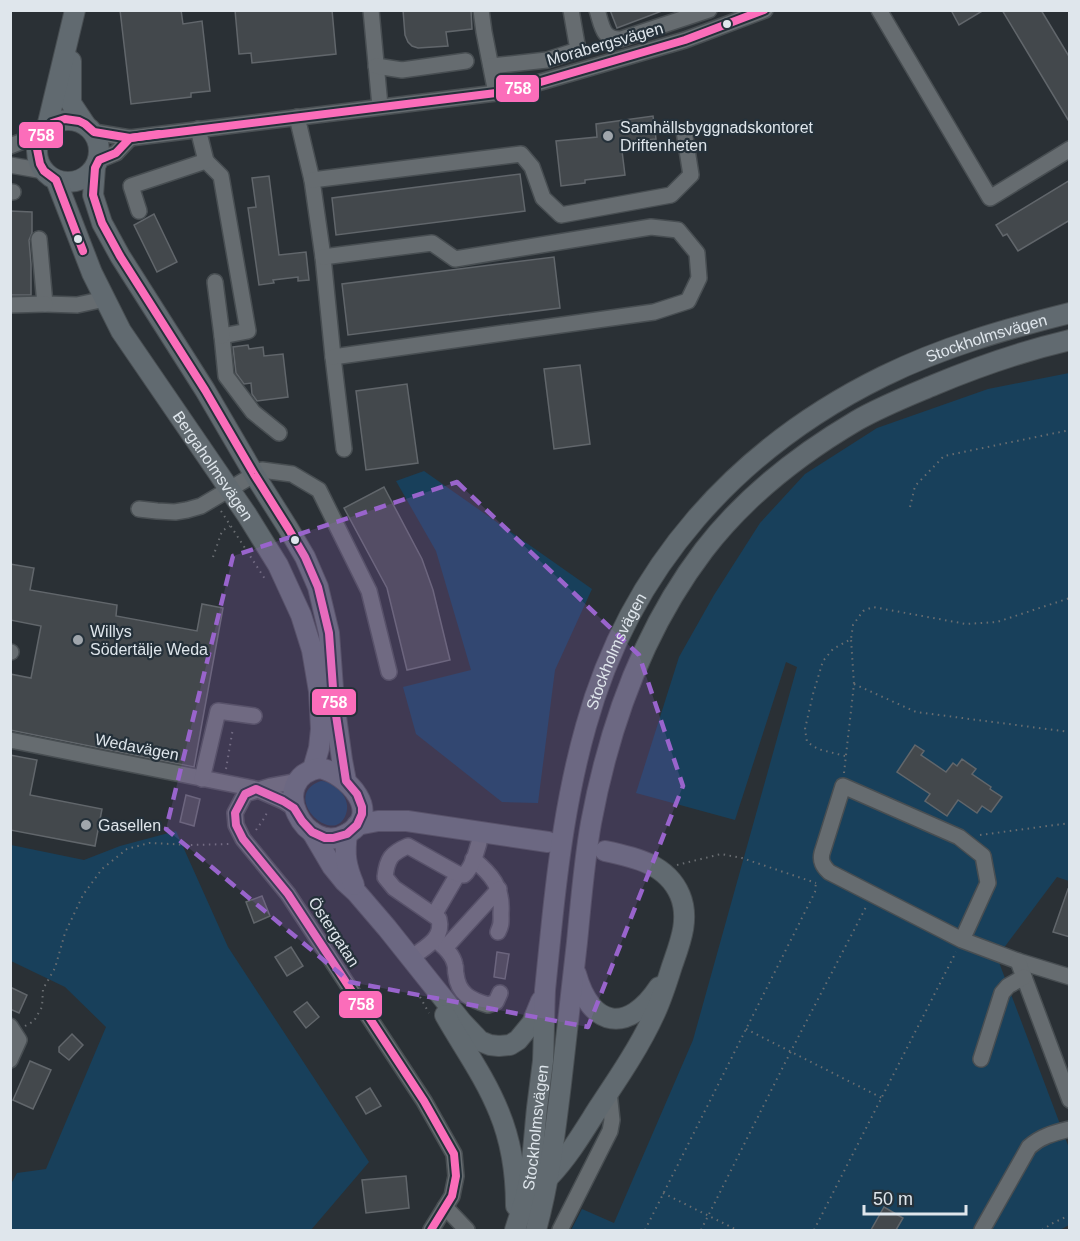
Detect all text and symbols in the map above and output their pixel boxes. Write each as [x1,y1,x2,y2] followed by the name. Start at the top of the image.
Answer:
[721,18,733,30] unlabelled marker
[545,19,665,69] street label: Morabergsvägen
[495,74,540,103] line badge: 758
[505,80,531,97] text: 758
[620,119,814,154] place label: Samhällsbyggnadskontoret Driftenheten
[18,121,64,149] line badge: 758
[28,127,54,144] text: 758
[601,129,615,143] marker: Samhällsbyggnadskontoret Driftenheten
[72,233,84,245] unlabelled marker
[923,311,1049,365] street label: Stockholmsvägen
[170,408,257,524] street label: Bergaholmsvägen
[289,534,301,546] unlabelled marker
[583,590,649,712] street label: Stockholmsvägen
[90,623,208,658] place label: Willys Södertälje Weda
[71,633,85,647] marker: Willys Södertälje Weda
[311,688,357,716] line badge: 758
[321,694,347,711] text: 758
[94,731,180,763] street label: Wedavägen
[98,817,161,834] place label: Gasellen
[79,818,93,832] marker: Gasellen
[305,894,363,970] street label: Östergatan
[338,990,383,1019] line badge: 758
[348,996,374,1013] text: 758
[519,1064,551,1192] street label: Stockholmsvägen
[864,1178,966,1216] scale bar
[873,1189,913,1209] text: 50 m

